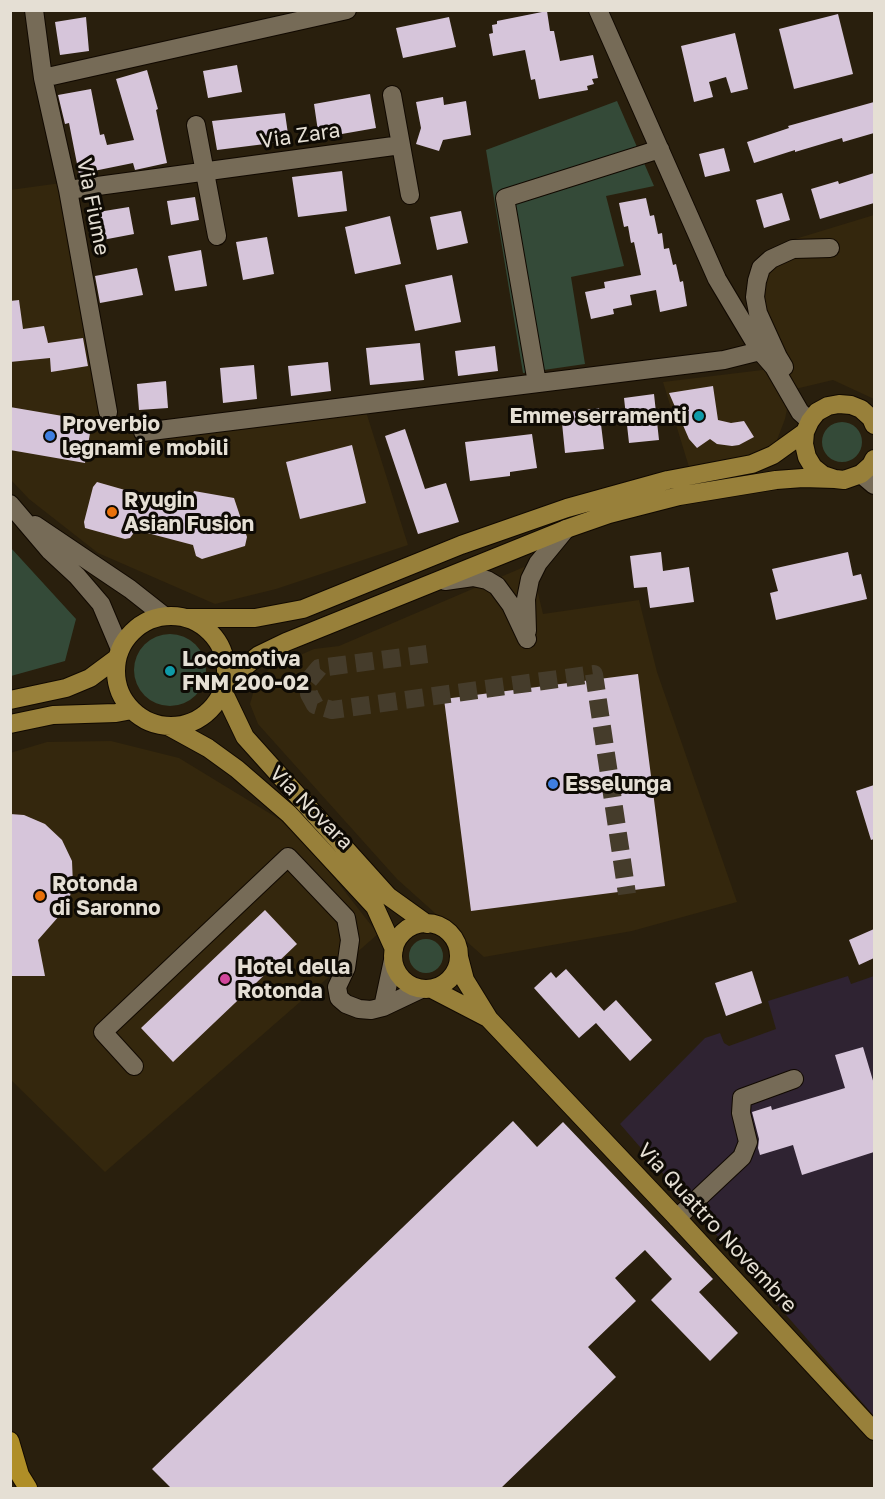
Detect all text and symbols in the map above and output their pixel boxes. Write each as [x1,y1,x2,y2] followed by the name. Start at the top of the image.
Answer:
[258,118,342,154] street label: Via Zara
[71,156,115,258] street label: Via Fiume
[509,403,687,429] place label: Emme serramenti
[692,409,706,423] marker: Emme serramenti
[62,411,229,461] place label: Proverbio legnami e mobili
[43,429,57,443] marker: Proverbio legnami e mobili
[124,487,254,537] place label: Ryugin Asian Fusion
[105,505,119,519] marker: Ryugin Asian Fusion
[182,646,309,696] place label: Locomotiva FNM 200-02
[163,664,177,678] marker: Locomotiva FNM 200-02
[264,761,358,855] street label: Via Novara
[565,771,671,797] place label: Esselunga
[546,777,560,791] marker: Esselunga
[52,871,161,921] place label: Rotonda di Saronno
[33,889,47,903] marker: Rotonda di Saronno
[237,954,350,1004] place label: Hotel della Rotonda
[218,972,232,986] marker: Hotel della Rotonda
[632,1138,802,1318] street label: Via Quattro Novembre

